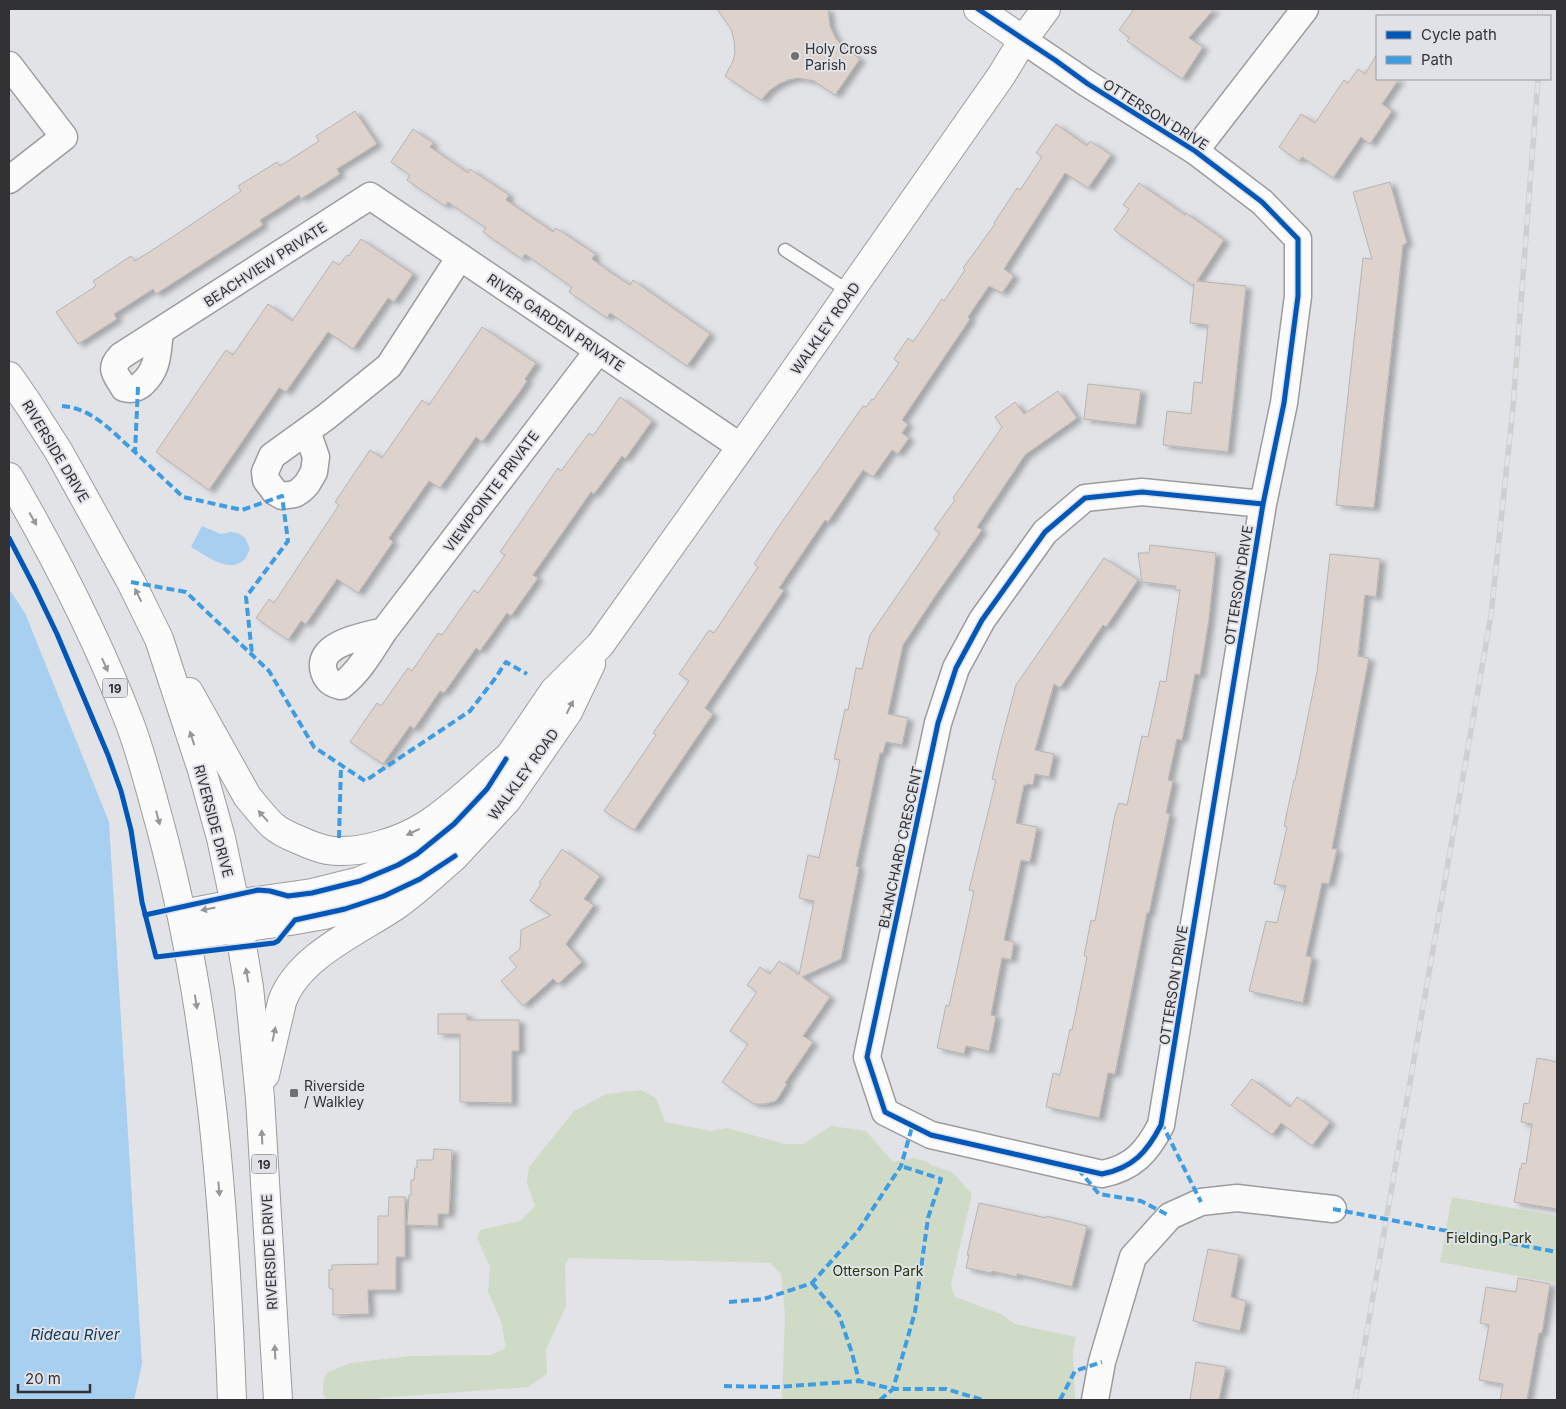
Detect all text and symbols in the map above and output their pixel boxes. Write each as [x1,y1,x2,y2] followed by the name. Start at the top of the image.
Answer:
[1376,15,1551,80] legend
[1421,25,1497,44] text: Cycle path
[805,40,878,73] place label: Holy Cross Parish
[789,50,801,62] marker: Holy Cross Parish
[1421,50,1453,69] text: Path
[1100,75,1212,153] street label: OTTERSON DRIVE
[200,218,330,310] street label: BEACHVIEW PRIVATE
[484,270,628,374] street label: RIVER GARDEN PRIVATE
[787,279,863,377] street label: WALKLEY ROAD
[19,397,93,505] street label: RIVERSIDE DRIVE
[440,427,542,555] street label: VIEWPOINTE PRIVATE
[29,512,38,526] one-way arrow
[1220,524,1256,646] street label: OTTERSON DRIVE
[134,588,142,602] one-way arrow
[102,658,110,672] one-way arrow
[102,678,128,698] road number: 19
[566,700,574,714] one-way arrow
[484,725,562,823] street label: WALKLEY ROAD
[187,731,195,746] one-way arrow
[191,763,237,879] street label: RIVERSIDE DRIVE
[874,764,926,930] street label: BLANCHARD CRESCENT
[258,809,269,822] one-way arrow
[154,811,162,826] one-way arrow
[406,828,420,836] one-way arrow
[201,905,216,913] one-way arrow
[1155,924,1191,1046] street label: OTTERSON DRIVE
[242,967,250,983] one-way arrow
[193,994,201,1010] one-way arrow
[270,1026,278,1041] one-way arrow
[304,1077,365,1110] place label: Riverside / Walkley
[288,1087,300,1099] marker: Riverside / Walkley
[258,1129,266,1145] one-way arrow
[252,1154,276,1174] road number: 19
[216,1181,224,1197] one-way arrow
[257,1194,281,1310] street label: RIVERSIDE DRIVE
[1446,1229,1532,1246] park label: Fielding Park
[833,1262,924,1279] park label: Otterson Park
[30,1325,120,1344] water label: Rideau River
[270,1343,278,1359] one-way arrow
[18,1362,90,1394] scale bar
[25,1369,61,1388] text: 20 m

